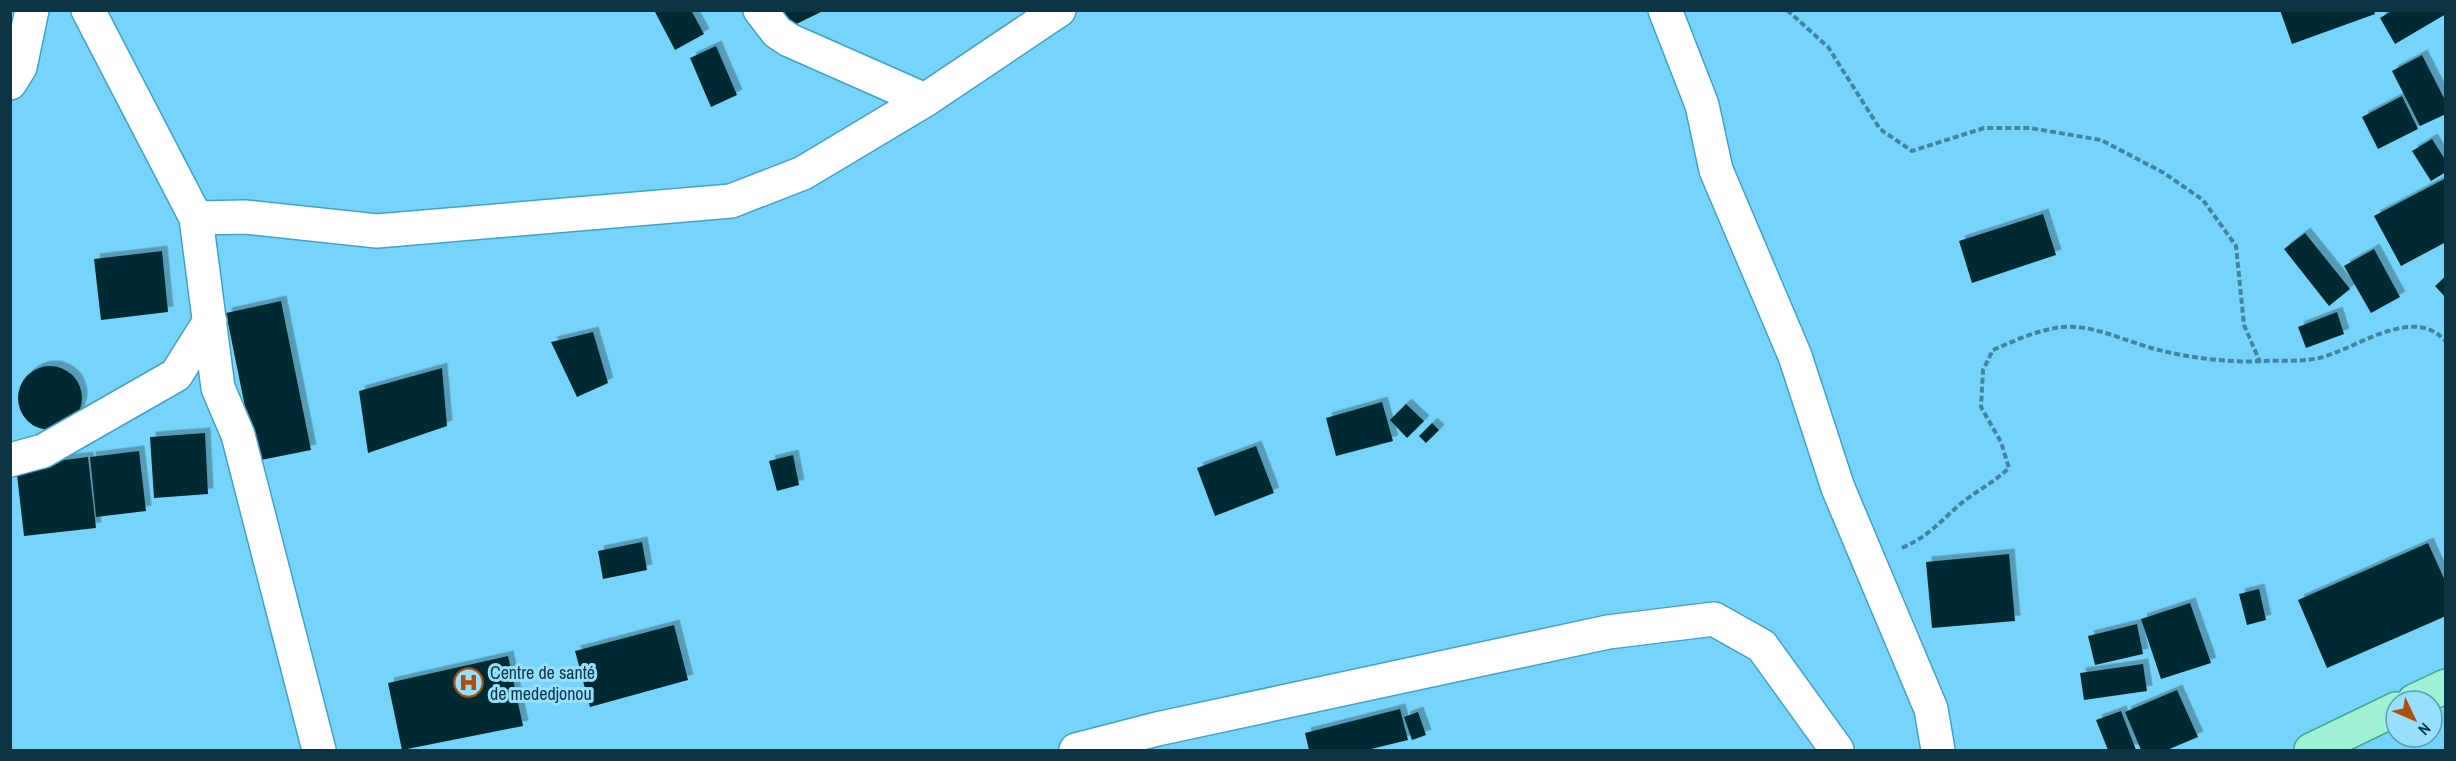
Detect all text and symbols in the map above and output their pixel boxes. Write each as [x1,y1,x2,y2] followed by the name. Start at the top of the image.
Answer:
[490,660,595,706] place label: Centre de santé de mededjonou
[453,667,485,699] hospital icon: Centre de santé de mededjonou
[2384,689,2444,749] north arrow
[2414,718,2436,740] text: N

